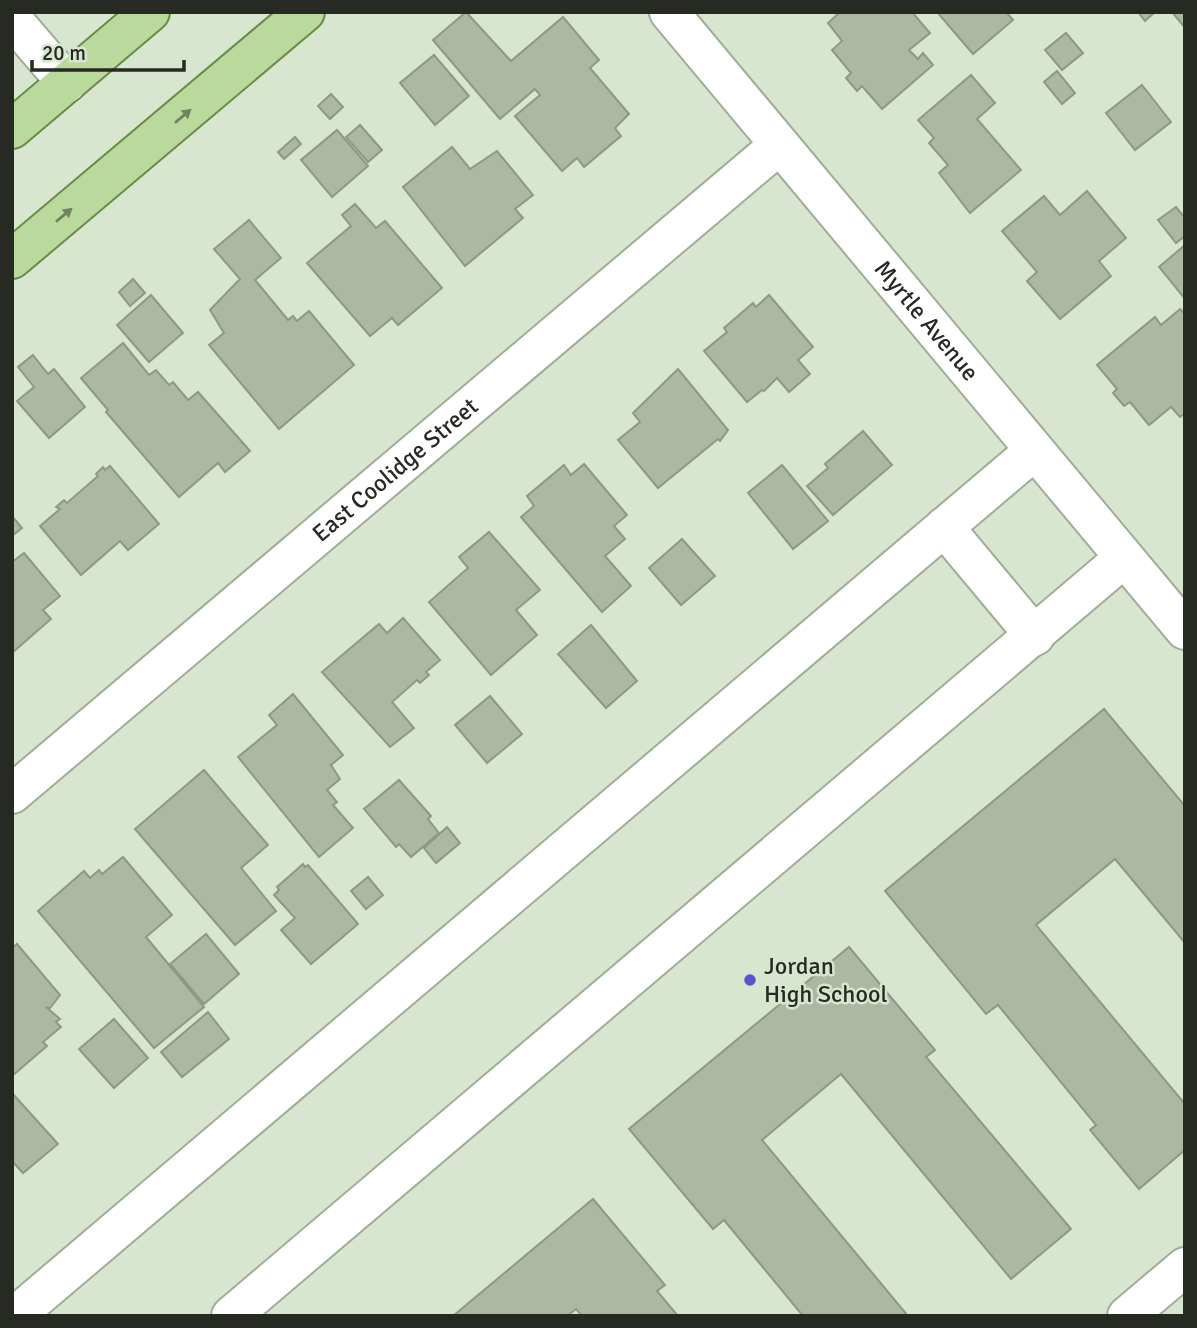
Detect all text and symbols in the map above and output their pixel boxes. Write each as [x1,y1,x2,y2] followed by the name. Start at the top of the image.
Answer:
[32,28,184,72] scale bar
[42,40,86,66] text: 20 m
[174,109,191,124] one-way arrow
[56,208,73,223] one-way arrow
[868,254,985,387] street label: Myrtle Avenue
[306,391,484,548] street label: East Coolidge Street
[764,951,887,1009] place label: Jordan High School
[742,972,758,988] marker: Jordan High School

